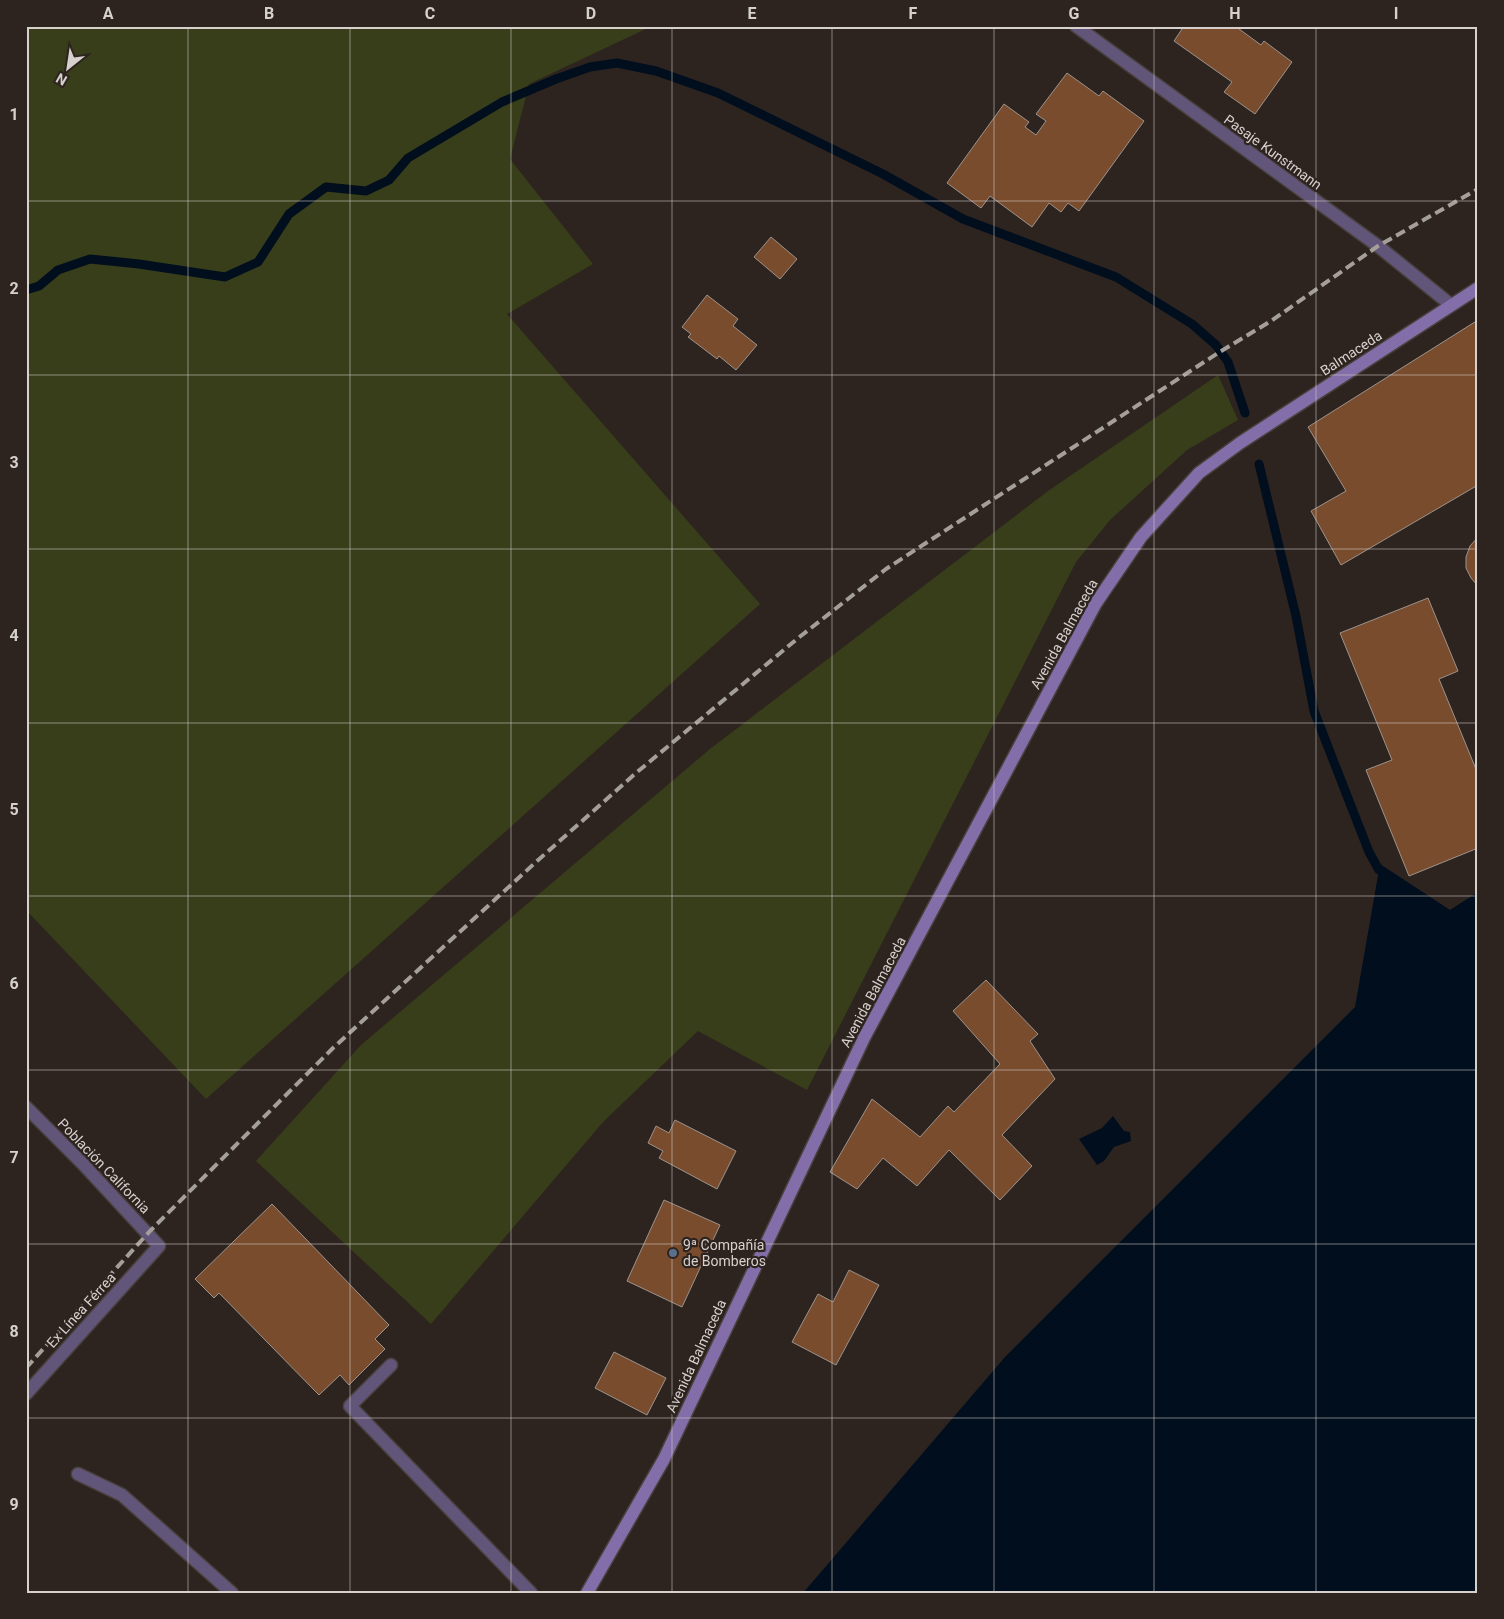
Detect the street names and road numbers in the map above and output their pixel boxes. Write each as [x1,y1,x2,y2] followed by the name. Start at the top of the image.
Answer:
[1221,111,1325,193] street label: Pasaje Kunstmann
[1317,327,1385,379] street label: Balmaceda
[1027,576,1101,692] street label: Avenida Balmaceda
[837,934,909,1050] street label: Avenida Balmaceda
[55,1115,153,1217] street label: Población California
[43,1269,119,1351] street label: Ex Línea Férrea
[663,1297,729,1415] street label: Avenida Balmaceda

